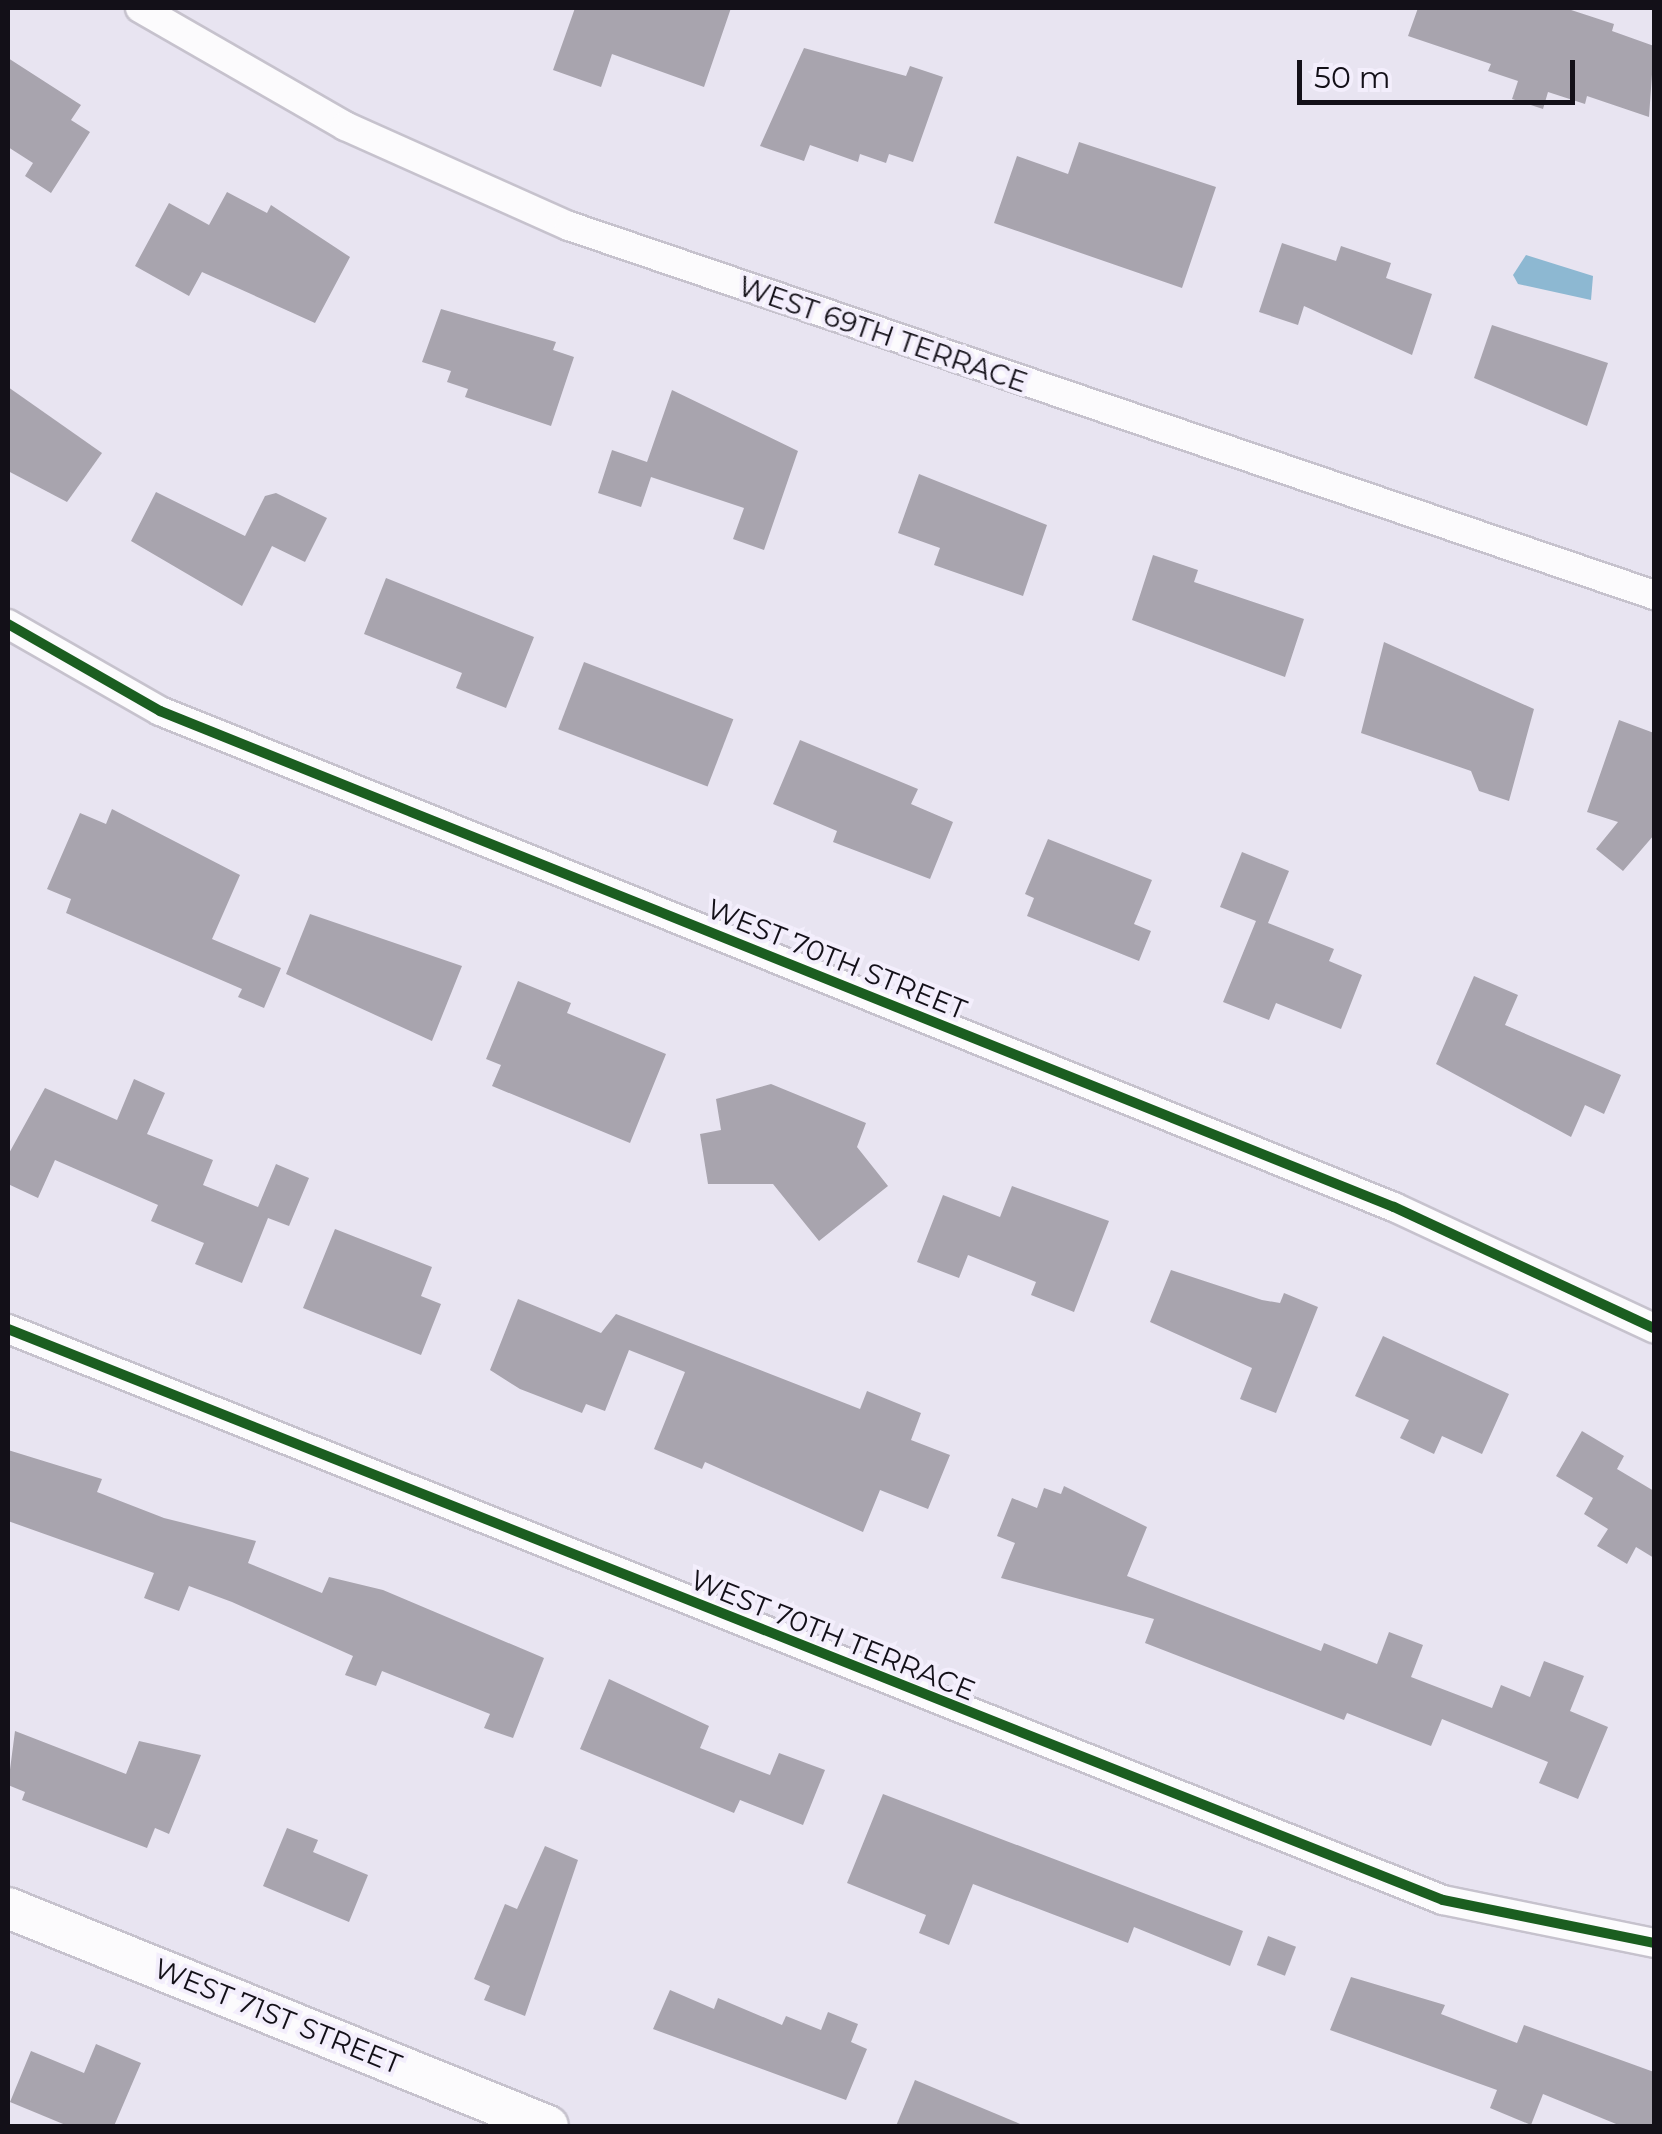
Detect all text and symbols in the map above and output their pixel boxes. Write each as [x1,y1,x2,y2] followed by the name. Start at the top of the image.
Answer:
[1302,40,1580,102] scale bar
[1314,59,1391,96] text: 50 m
[734,269,1032,399] street label: WEST 69TH TERRACE
[702,892,972,1026] street label: WEST 70TH STREET
[686,1563,980,1707] street label: WEST 70TH TERRACE
[149,1951,407,2081] street label: WEST 71ST STREET

